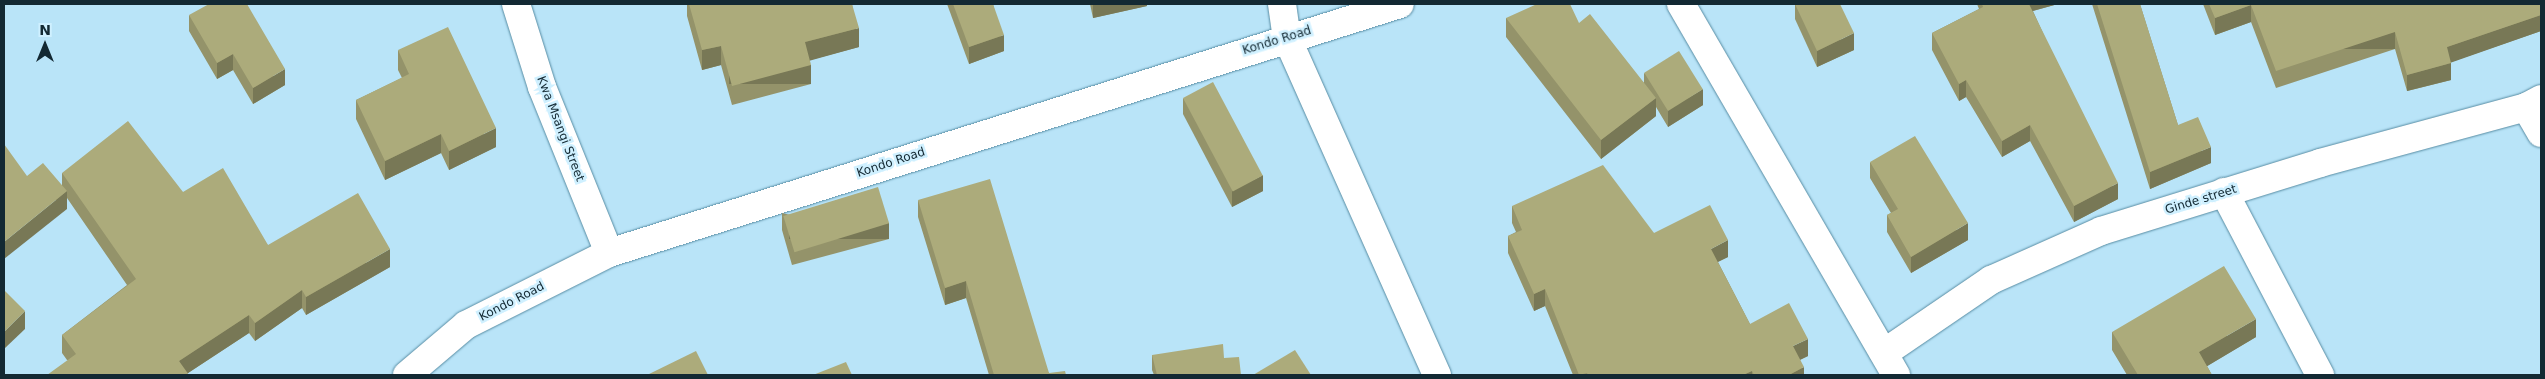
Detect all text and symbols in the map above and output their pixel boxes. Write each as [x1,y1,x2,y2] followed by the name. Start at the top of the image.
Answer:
[20,20,70,70] north arrow
[39,22,51,38] text: N
[1241,24,1313,58] street label: Kondo Road
[533,74,587,184] street label: Kwa Msangi Street
[855,145,927,181] street label: Kondo Road
[2163,182,2239,218] street label: Ginde street
[477,279,547,325] street label: Kondo Road

